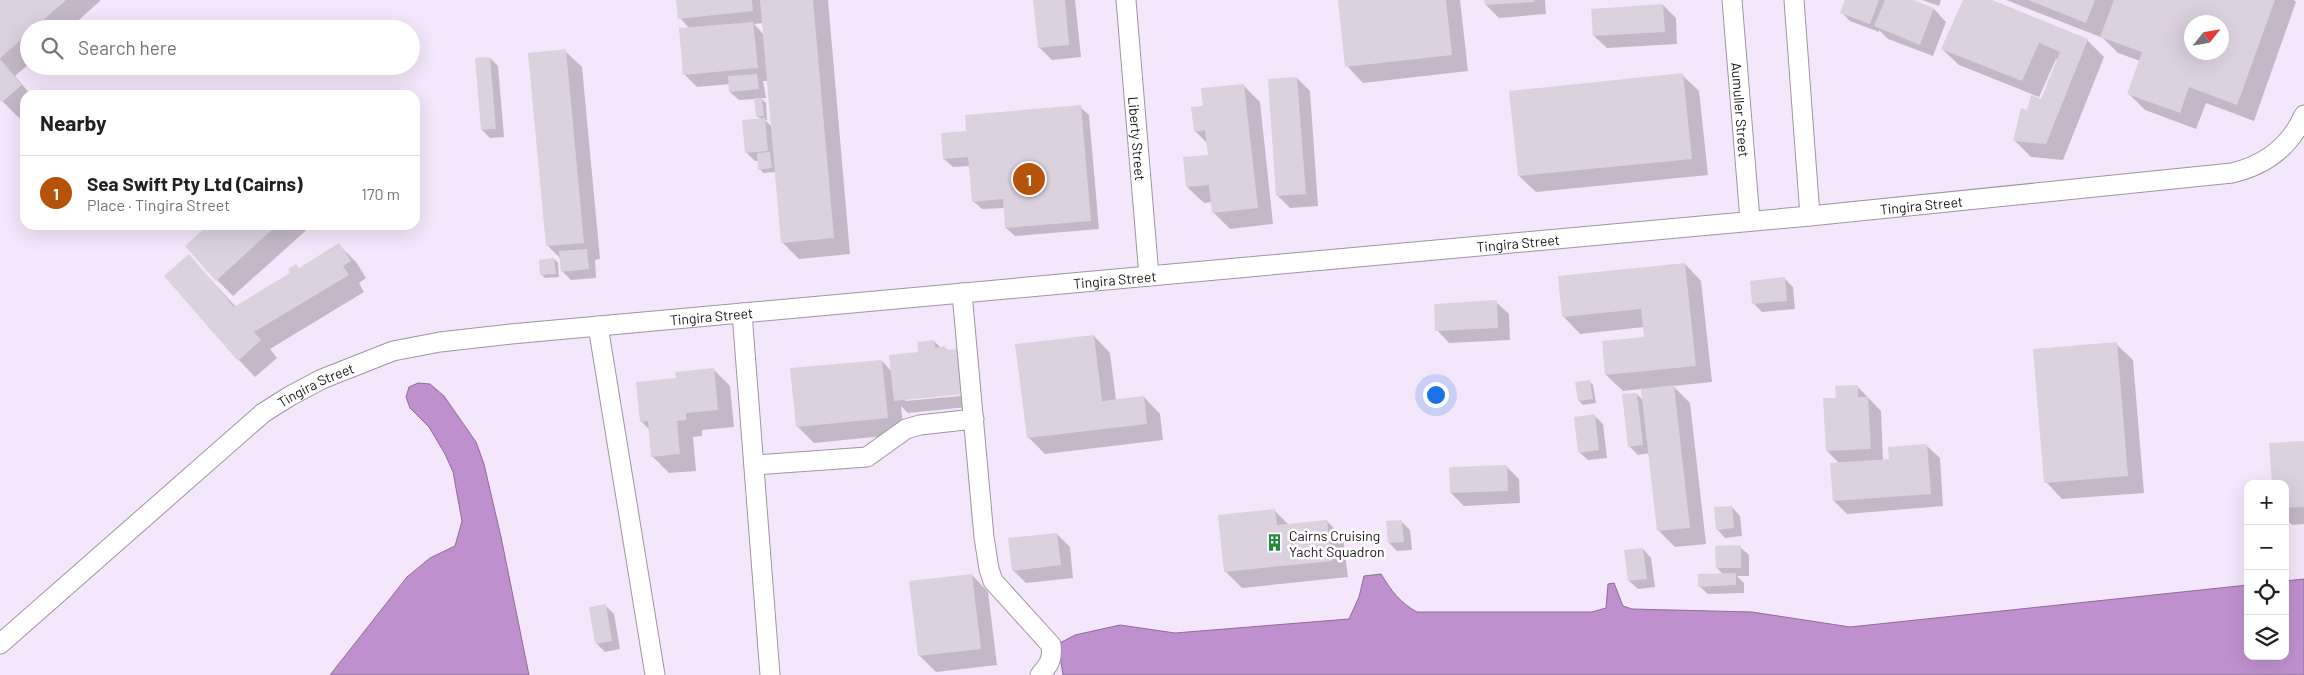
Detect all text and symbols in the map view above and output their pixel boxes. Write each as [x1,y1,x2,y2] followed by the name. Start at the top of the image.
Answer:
[2184,15,2229,60] north arrow
[20,20,420,75] search box
[38,34,66,62] icon: search
[78,36,177,59] text: Search here
[1729,61,1753,158] street label: Aumuller Street
[1126,96,1150,181] street label: Liberty Street
[40,110,106,135] text: Nearby
[1013,160,1045,198] pin: 1
[87,172,303,195] text: Sea Swift Pty Ltd (Cairns)
[53,184,59,203] text: 1
[361,184,400,203] text: 170 m
[1879,192,1964,217] street label: Tingira Street
[87,195,230,214] text: Place · Tingira Street
[1476,230,1560,255] street label: Tingira Street
[1072,267,1157,291] street label: Tingira Street
[669,304,754,328] street label: Tingira Street
[274,359,356,410] street label: Tingira Street
[1423,382,1449,408] your location
[2244,480,2289,660] map controls
[2244,480,2289,525] button: +
[2244,525,2289,570] button: −
[1289,527,1385,560] place label: Cairns Cruising Yacht Squadron
[1265,533,1285,553] building icon: Cairns Cruising Yacht Squadron
[2244,570,2289,615] button: locate
[2244,615,2289,660] button: layers

